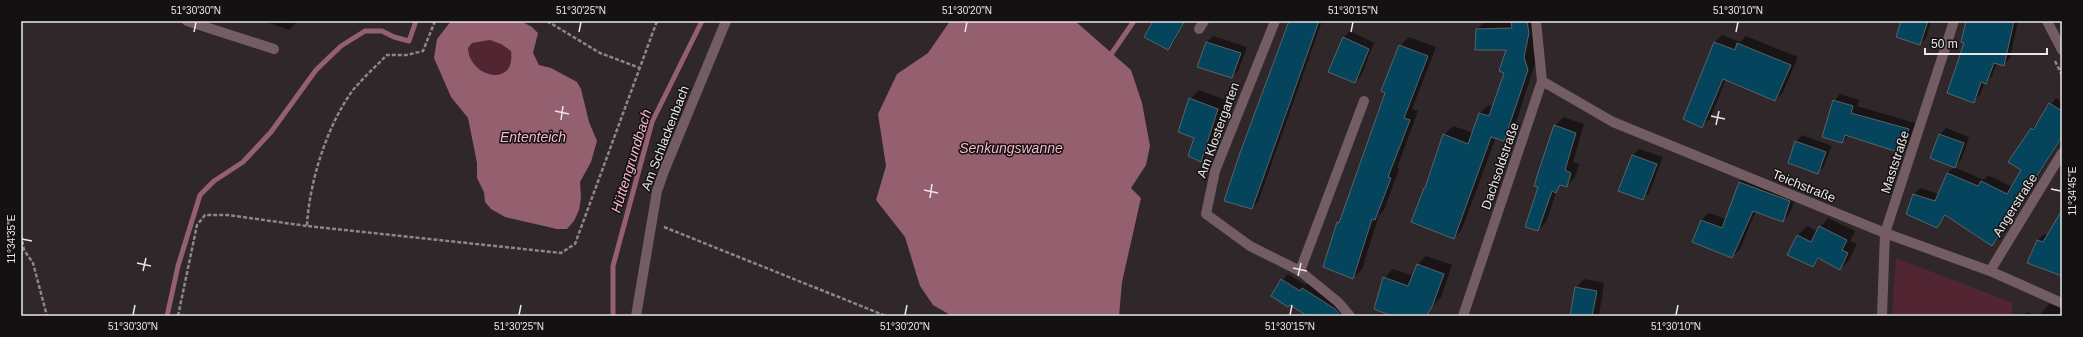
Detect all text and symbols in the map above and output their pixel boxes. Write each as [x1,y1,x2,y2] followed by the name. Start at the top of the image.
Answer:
[171,5,221,16] text: 51°30'30"N
[556,5,606,16] text: 51°30'25"N
[942,5,992,16] text: 51°30'20"N
[1328,5,1378,16] text: 51°30'15"N
[1713,5,1763,16] text: 51°30'10"N
[1925,30,2047,56] scale bar
[1931,37,1958,51] text: 50 m
[1194,80,1242,180] street label: Am Klostergarten
[638,83,692,193] street label: Am Schlackenbach
[608,107,654,215] water label: Hüttengrundbach
[1478,121,1522,211] street label: Dachsoldstraße
[500,129,566,145] water label: Ententeich
[1878,129,1912,195] street label: Maststraße
[959,140,1063,156] water label: Senkungswanne
[1770,166,1838,206] street label: Teichstraße
[2067,166,2078,215] text: 11°34'45"E
[1990,171,2040,239] street label: Angerstraße
[6,214,17,263] text: 11°34'35"E
[108,321,158,332] text: 51°30'30"N
[494,321,544,332] text: 51°30'25"N
[880,321,930,332] text: 51°30'20"N
[1265,321,1315,332] text: 51°30'15"N
[1651,321,1701,332] text: 51°30'10"N

